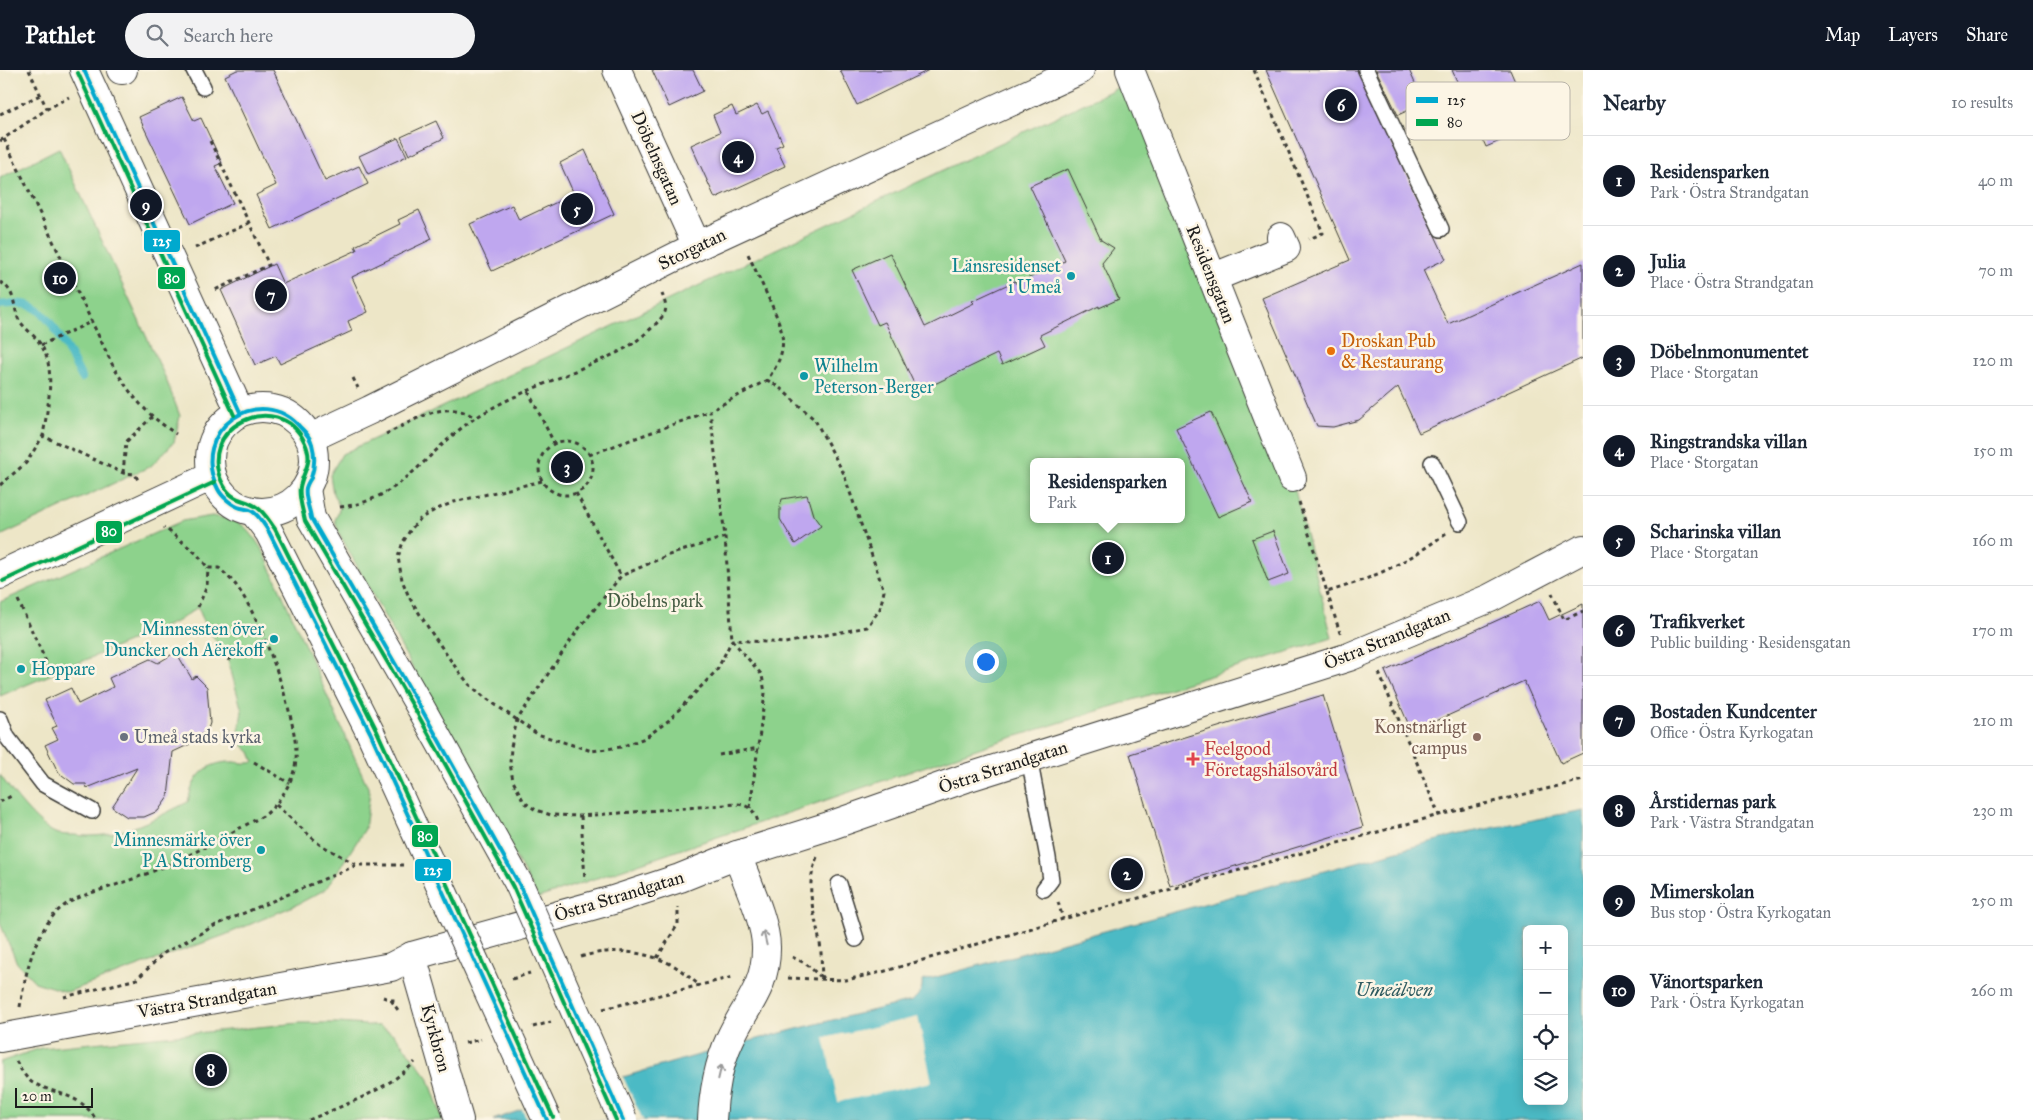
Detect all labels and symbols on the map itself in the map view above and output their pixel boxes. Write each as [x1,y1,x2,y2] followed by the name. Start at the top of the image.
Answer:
[1406,82,1570,140] legend
[1325,86,1357,124] pin: 6
[1447,92,1466,109] text: 125
[626,108,688,209] street label: Döbelnsgatan
[1447,114,1463,131] text: 80
[722,138,754,176] pin: 4
[130,186,162,224] pin: 9
[561,190,593,228] pin: 5
[1180,222,1241,327] street label: Residensgatan
[655,223,730,276] street label: Storgatan
[143,229,181,253] line badge: 125
[153,233,172,250] text: 125
[952,255,1062,298] place label: Länsresidenset i Umeå
[44,259,76,297] pin: 10
[157,266,186,290] line badge: 80
[164,270,180,287] text: 80
[1065,270,1077,282] marker: Länsresidenset i Umeå
[255,276,287,314] pin: 7
[1341,330,1443,374] place label: Droskan Pub & Restaurang
[1325,345,1337,357] marker: Droskan Pub & Restaurang
[814,355,934,399] place label: Wilhelm Peterson-Berger
[798,370,810,382] marker: Wilhelm Peterson-Berger
[551,448,583,486] pin: 3
[95,520,123,544] line badge: 80
[101,523,117,540] text: 80
[1092,539,1124,577] pin: 1
[607,590,704,612] park label: Döbelns park
[1320,603,1454,675] street label: Östra Strandgatan
[104,618,267,661] place label: Minnessten över Duncker och Aërekoff
[268,633,280,645] marker: Minnessten över Duncker och Aërekoff
[973,649,999,675] your location
[31,658,95,680] place label: Hoppare
[15,663,27,675] marker: Hoppare
[1374,716,1468,759] place label: Konstnärligt campus
[134,726,262,748] place label: Umeå stads kyrka
[118,731,130,743] marker: Umeå stads kyrka
[1471,731,1483,743] marker: Konstnärligt campus
[935,735,1071,799] street label: Östra Strandgatan
[1204,738,1338,782] place label: Feelgood Företagshälsovård
[1186,752,1200,766] marker: Feelgood Företagshälsovård
[411,824,439,848] line badge: 80
[417,828,433,845] text: 80
[113,829,252,873] place label: Minnesmärke över P A Stromberg
[255,844,267,856] marker: Minnesmärke över P A Stromberg
[1111,855,1143,893] pin: 2
[414,858,452,882] line badge: 125
[424,862,443,879] text: 125
[551,865,687,927] street label: Östra Strandgatan
[760,930,769,946] one-way arrow
[135,977,279,1024] street label: Västra Strandgatan
[1355,978,1433,1001] water label: Umeälven
[416,1001,456,1075] street label: Kyrkbron
[195,1051,227,1089] pin: 8
[715,1064,725,1080] one-way arrow
[15,1085,92,1108] scale bar

